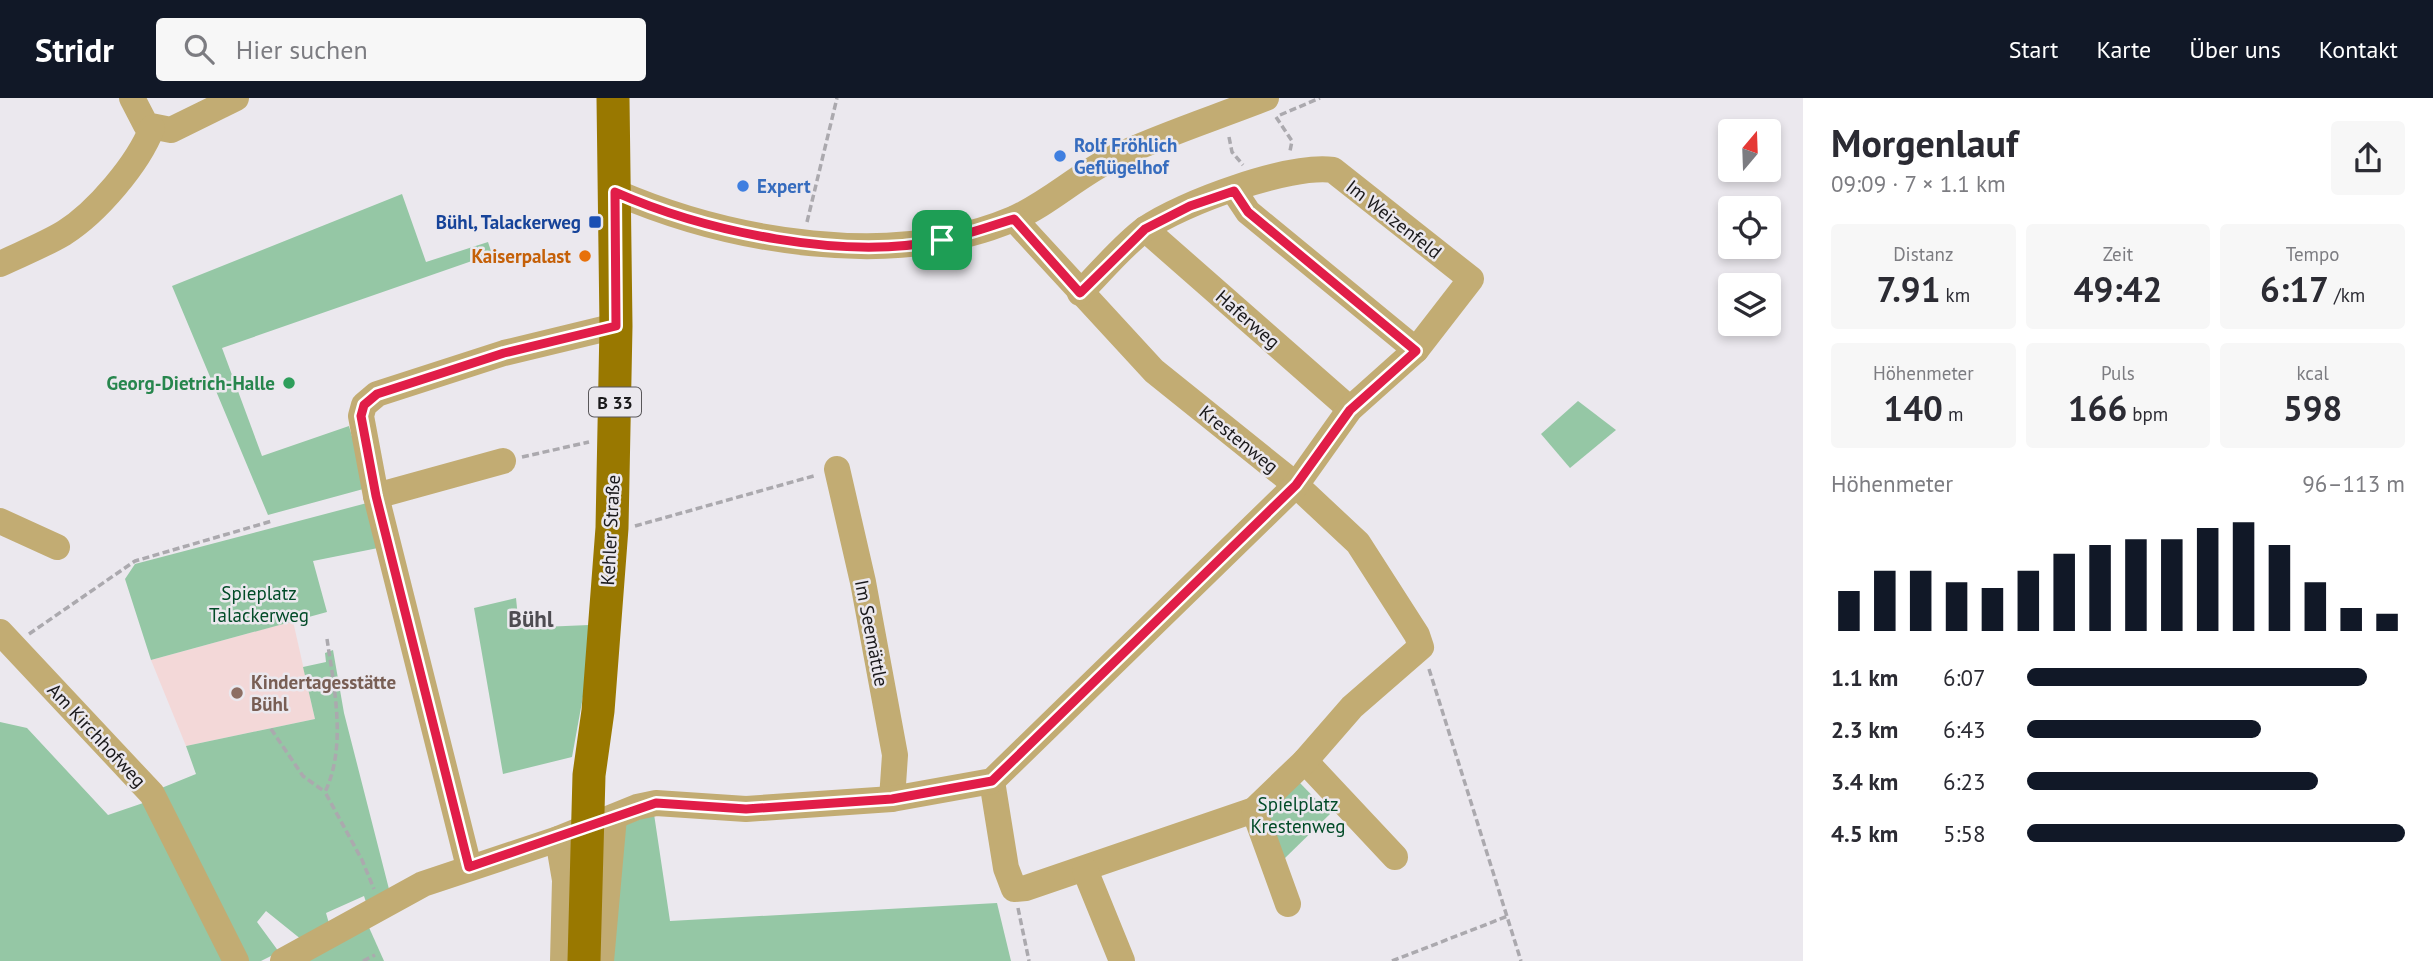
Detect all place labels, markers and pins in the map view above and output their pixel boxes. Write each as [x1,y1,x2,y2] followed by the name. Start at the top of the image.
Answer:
[1074,133,1177,179] place label: Rolf Fröhlich Geflügelhof
[1052,148,1068,164] marker: Rolf Fröhlich Geflügelhof
[757,174,811,198] place label: Expert
[735,178,751,194] marker: Expert
[436,210,581,234] place label: Bühl, Talackerweg
[912,210,972,270] pin
[587,214,603,230] marker: Bühl, Talackerweg
[471,244,571,268] place label: Kaiserpalast
[577,248,593,264] marker: Kaiserpalast
[106,371,275,395] place label: Georg-Dietrich-Halle
[281,375,297,391] marker: Georg-Dietrich-Halle
[251,670,396,716] place label: Kindertagesstätte Bühl
[229,685,245,701] marker: Kindertagesstätte Bühl

